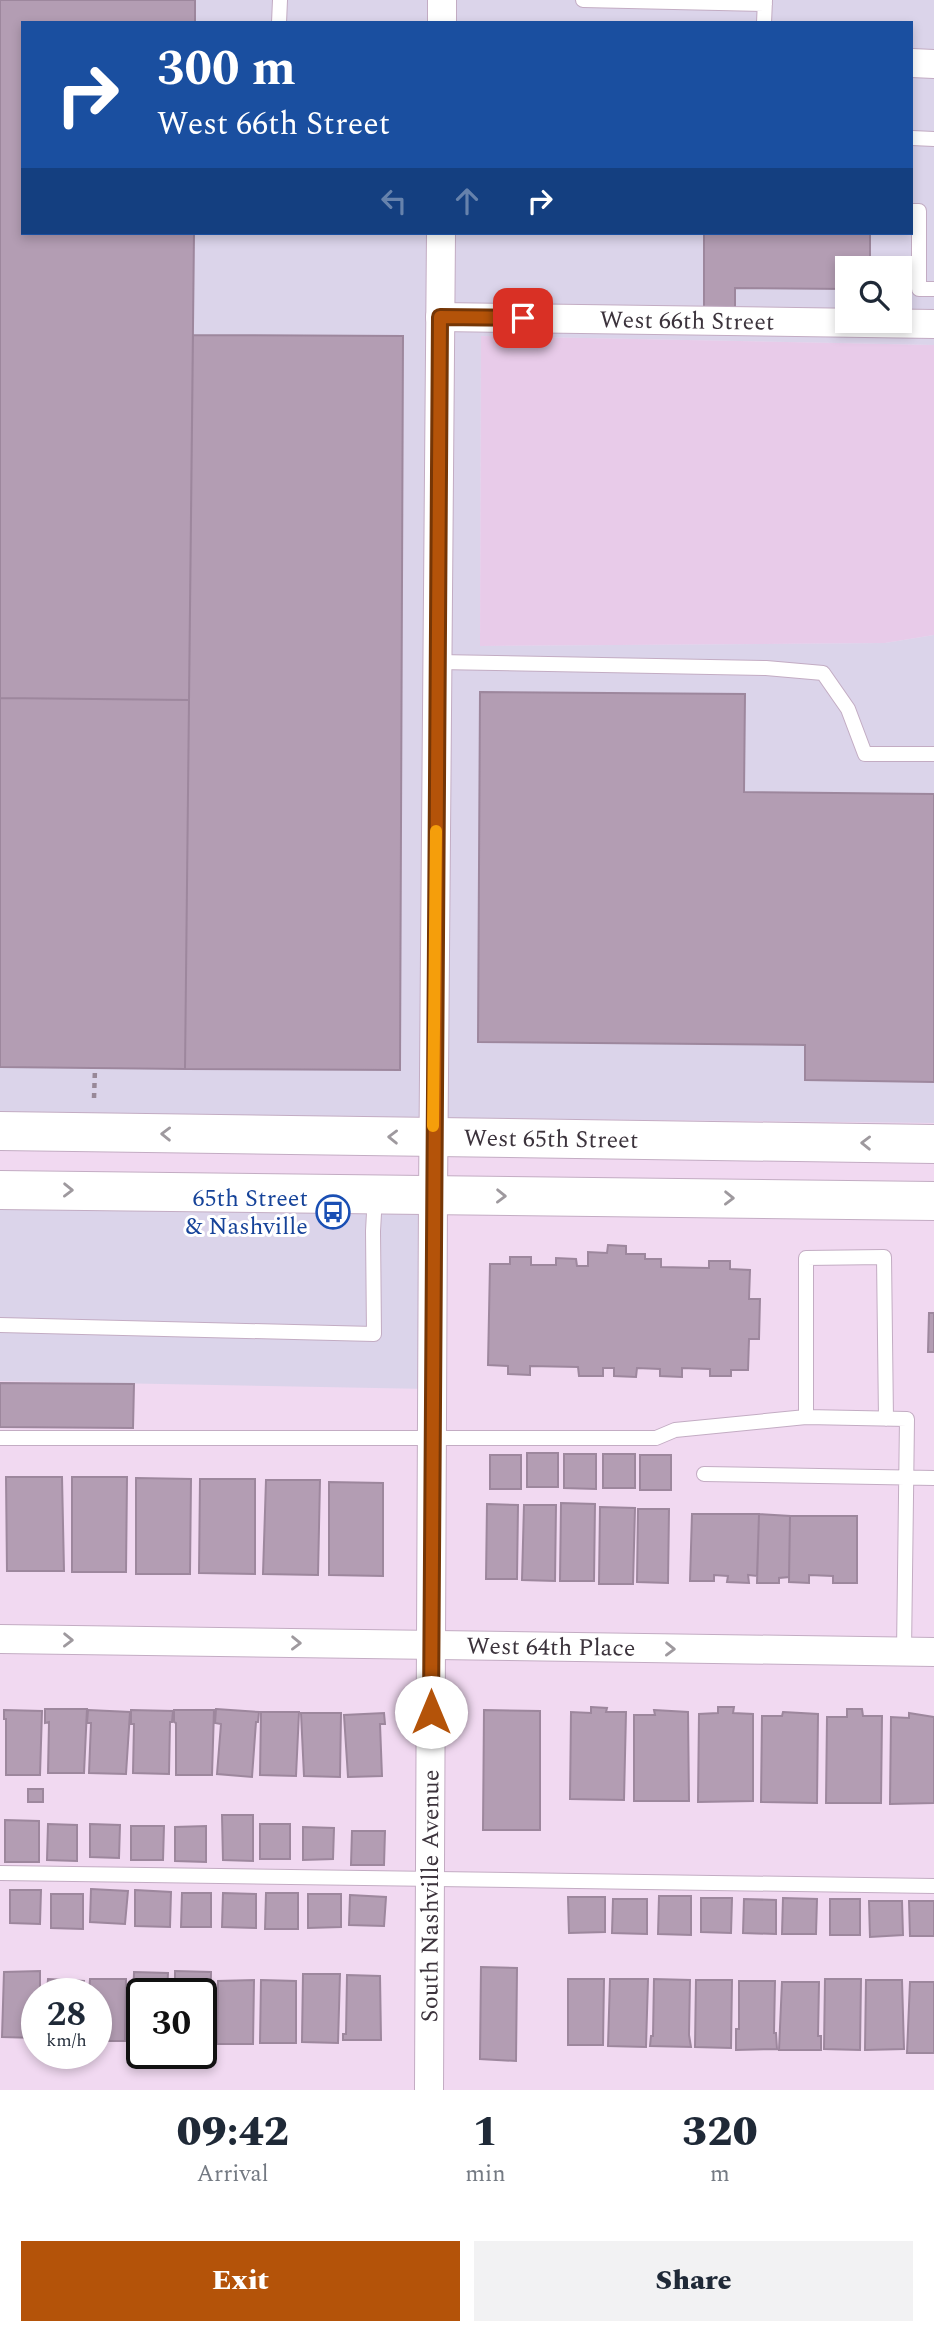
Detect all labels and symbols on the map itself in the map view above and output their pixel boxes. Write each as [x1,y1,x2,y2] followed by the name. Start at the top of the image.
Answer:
[493,288,553,348] pin
[599,302,775,341] street label: West 66th Street
[463,1120,639,1159] street label: West 65th Street
[160,1126,171,1141] one-way arrow
[388,1130,399,1145] one-way arrow
[860,1135,871,1151] one-way arrow
[186,1181,308,1245] place label: 65th Street & Nashville
[63,1182,74,1198] one-way arrow
[496,1188,507,1203] one-way arrow
[724,1190,734,1206] one-way arrow
[314,1193,352,1231] bus stop icon: 65th Street & Nashville
[466,1628,636,1667] street label: West 64th Place
[63,1632,74,1648] one-way arrow
[291,1635,301,1651] one-way arrow
[665,1641,676,1656] one-way arrow
[394,1675,468,1749] position arrow
[412,1769,449,2023] street label: South Nashville Avenue
[126,1978,217,2069] speed limit sign: 30

